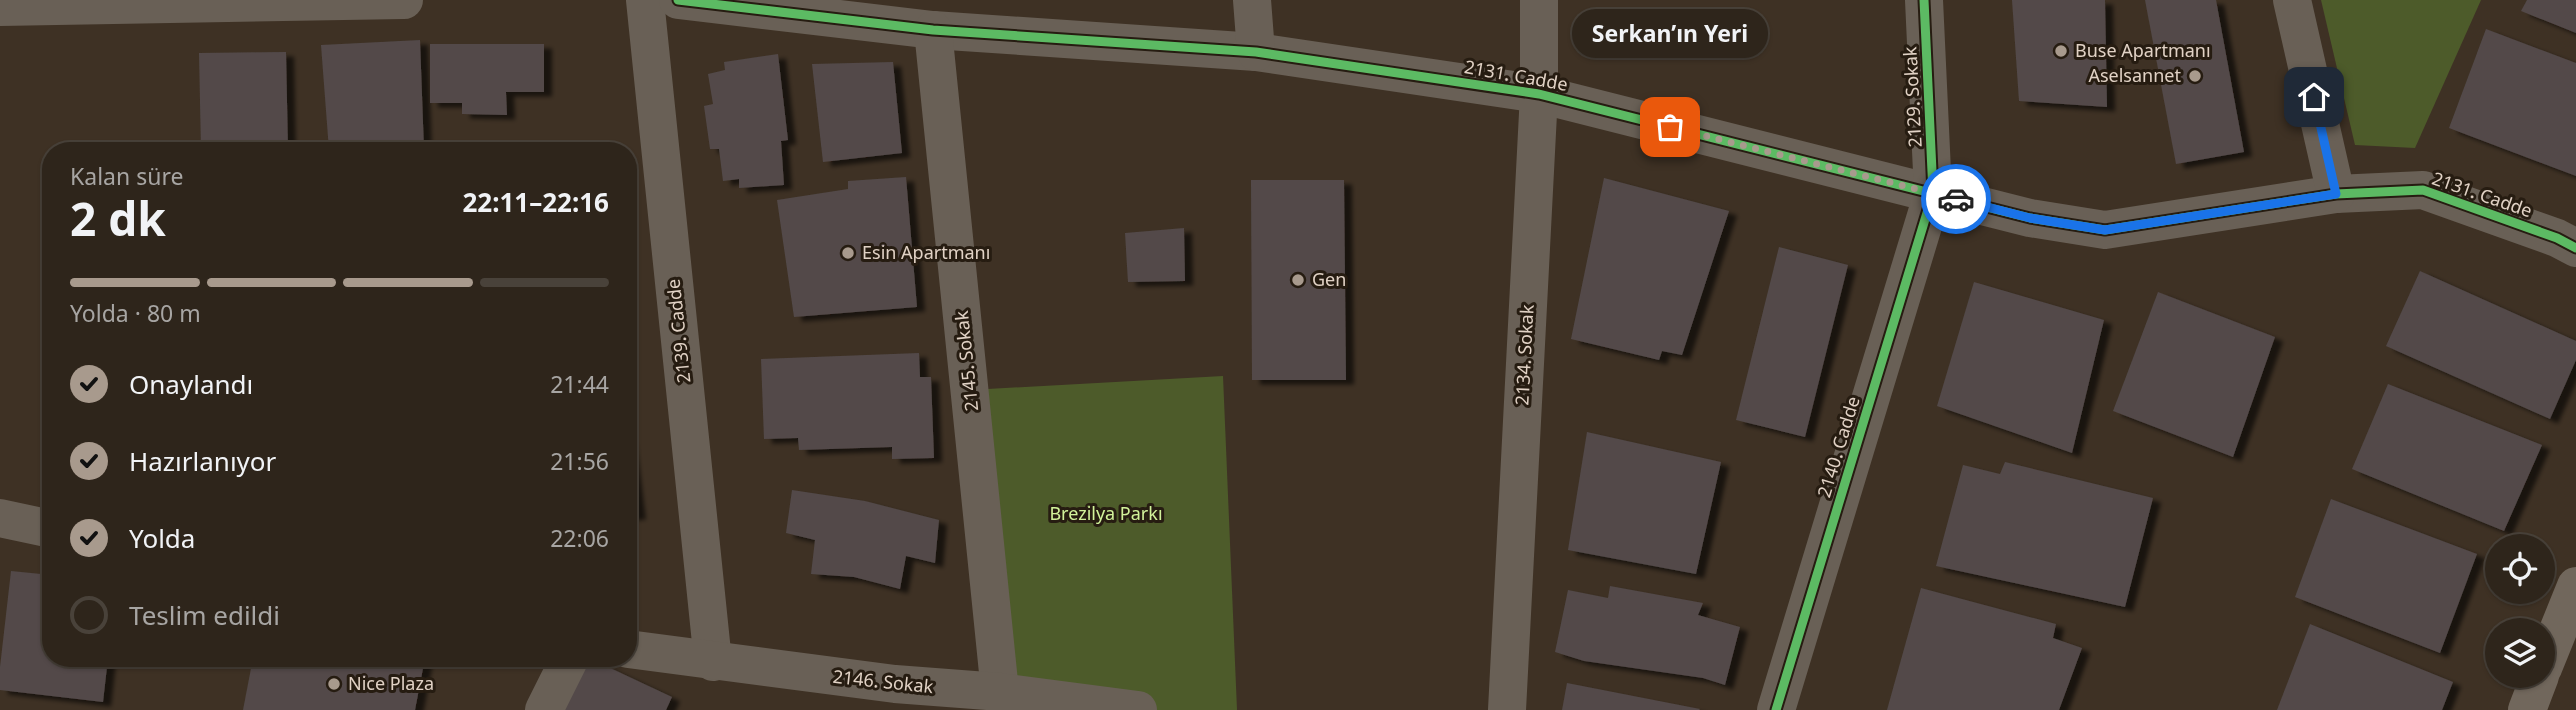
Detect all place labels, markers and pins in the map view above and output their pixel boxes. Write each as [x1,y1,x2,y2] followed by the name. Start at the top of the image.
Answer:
[1572,8,1768,57] callout: Serkan’ın Yeri
[2075,38,2211,62] place label: Buse Apartmanı
[2053,43,2069,59] marker: Buse Apartmanı
[2088,63,2181,87] place label: Aselsannet
[2284,67,2344,127] pin
[2187,68,2203,84] marker: Aselsannet
[1640,97,1700,157] pin
[862,240,990,264] place label: Esin Apartmanı
[840,245,856,261] marker: Esin Apartmanı
[1312,267,1346,291] place label: Gen
[1290,272,1306,288] marker: Gen
[348,671,434,695] place label: Nice Plaza
[326,676,342,692] marker: Nice Plaza

